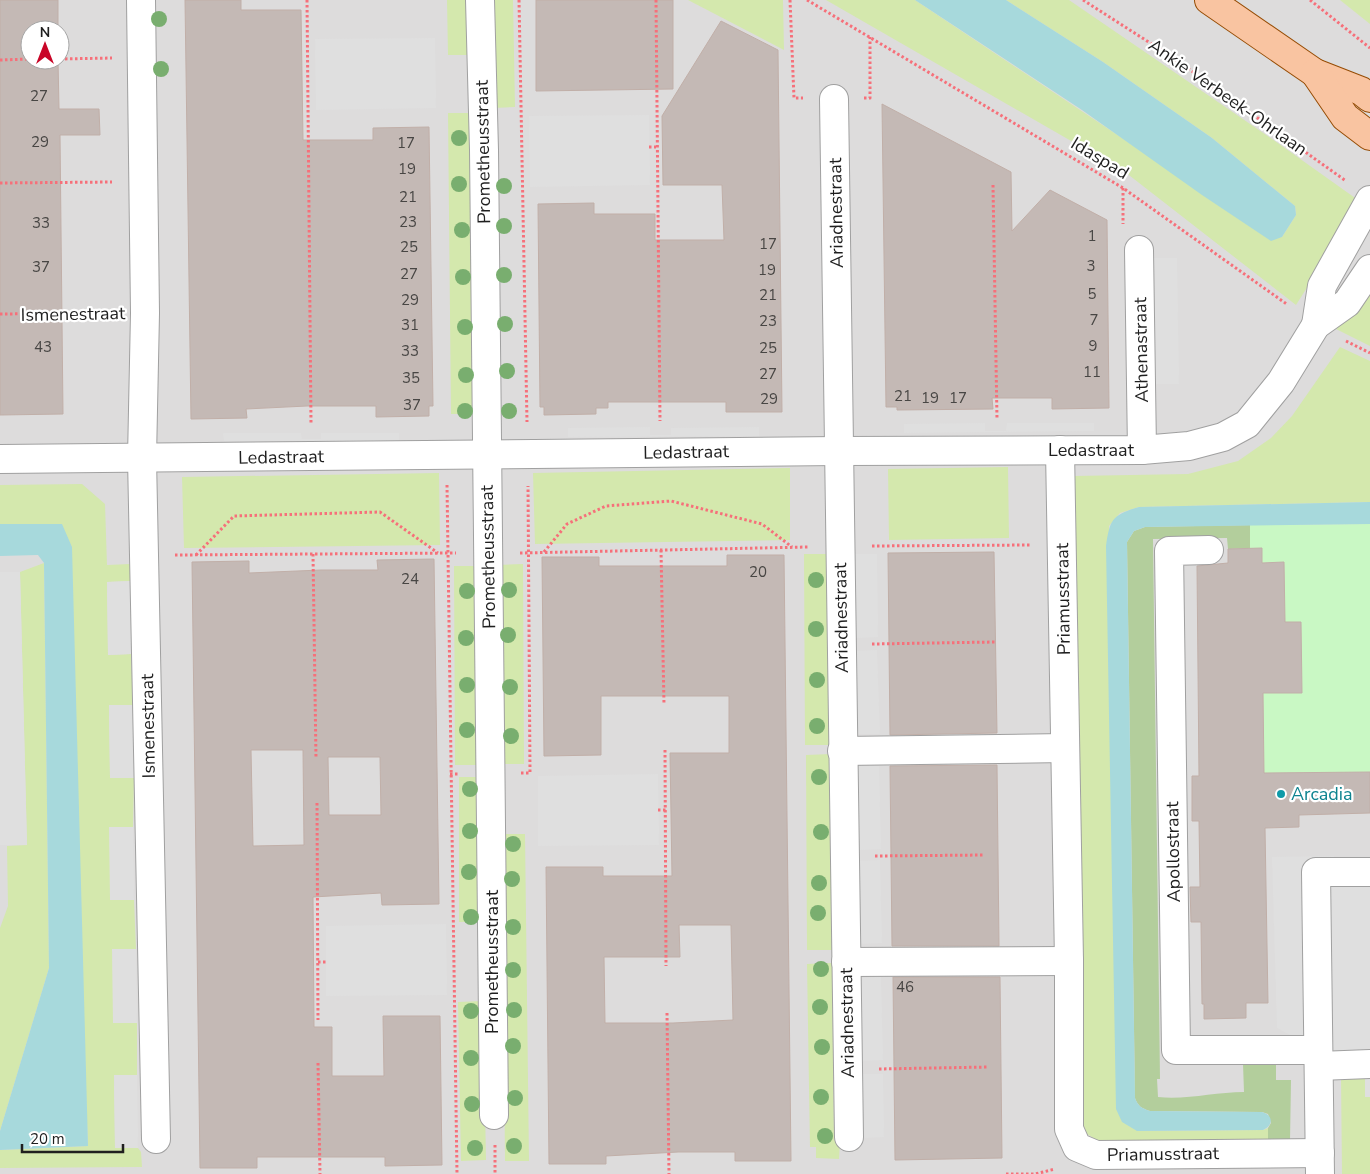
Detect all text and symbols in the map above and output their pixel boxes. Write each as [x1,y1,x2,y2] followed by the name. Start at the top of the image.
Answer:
[20,20,70,70] north arrow
[40,23,50,42] text: N
[1144,33,1312,161] street label: Ankie Verbeek-Ohrlaan
[470,79,496,224] street label: Prometheusstraat
[30,86,48,106] house number: 27
[1066,131,1134,185] street label: Idaspad
[31,132,49,152] house number: 29
[397,133,415,153] house number: 17
[823,157,849,268] street label: Ariadnestraat
[398,159,416,179] house number: 19
[399,187,417,207] house number: 21
[399,212,417,232] house number: 23
[32,213,50,233] house number: 33
[1087,226,1097,246] house number: 1
[759,234,777,254] house number: 17
[400,237,418,257] house number: 25
[1086,256,1096,276] house number: 3
[32,257,50,277] house number: 37
[758,260,776,280] house number: 19
[400,264,418,284] house number: 27
[1087,284,1097,304] house number: 5
[759,285,777,305] house number: 21
[401,290,419,310] house number: 29
[1128,296,1154,403] street label: Athenastraat
[20,301,126,327] street label: Ismenestraat
[1089,310,1099,330] house number: 7
[759,311,777,331] house number: 23
[401,315,419,335] house number: 31
[1088,336,1098,356] house number: 9
[34,337,52,357] house number: 43
[759,338,777,358] house number: 25
[401,341,419,361] house number: 33
[1083,362,1101,382] house number: 11
[759,364,777,384] house number: 27
[402,368,420,388] house number: 35
[894,386,912,406] house number: 21
[921,388,939,408] house number: 19
[949,388,967,408] house number: 17
[760,389,778,409] house number: 29
[403,395,421,415] house number: 37
[1048,438,1135,462] street label: Ledastraat
[643,439,730,465] street label: Ledastraat
[238,444,325,470] street label: Ledastraat
[475,484,501,629] street label: Prometheusstraat
[1050,542,1076,655] street label: Priamusstraat
[749,562,767,582] house number: 20
[828,562,854,673] street label: Ariadnestraat
[401,569,419,589] house number: 24
[135,673,161,779] street label: Ismenestraat
[1291,782,1352,806] place label: Arcadia
[1275,788,1287,800] marker: Arcadia
[1160,801,1186,903] street label: Apollostraat
[480,889,504,1034] street label: Prometheusstraat
[834,967,860,1078] street label: Ariadnestraat
[896,977,914,997] house number: 46
[22,1122,124,1154] scale bar
[30,1129,65,1149] text: 20 m
[1107,1141,1220,1167] street label: Priamusstraat

